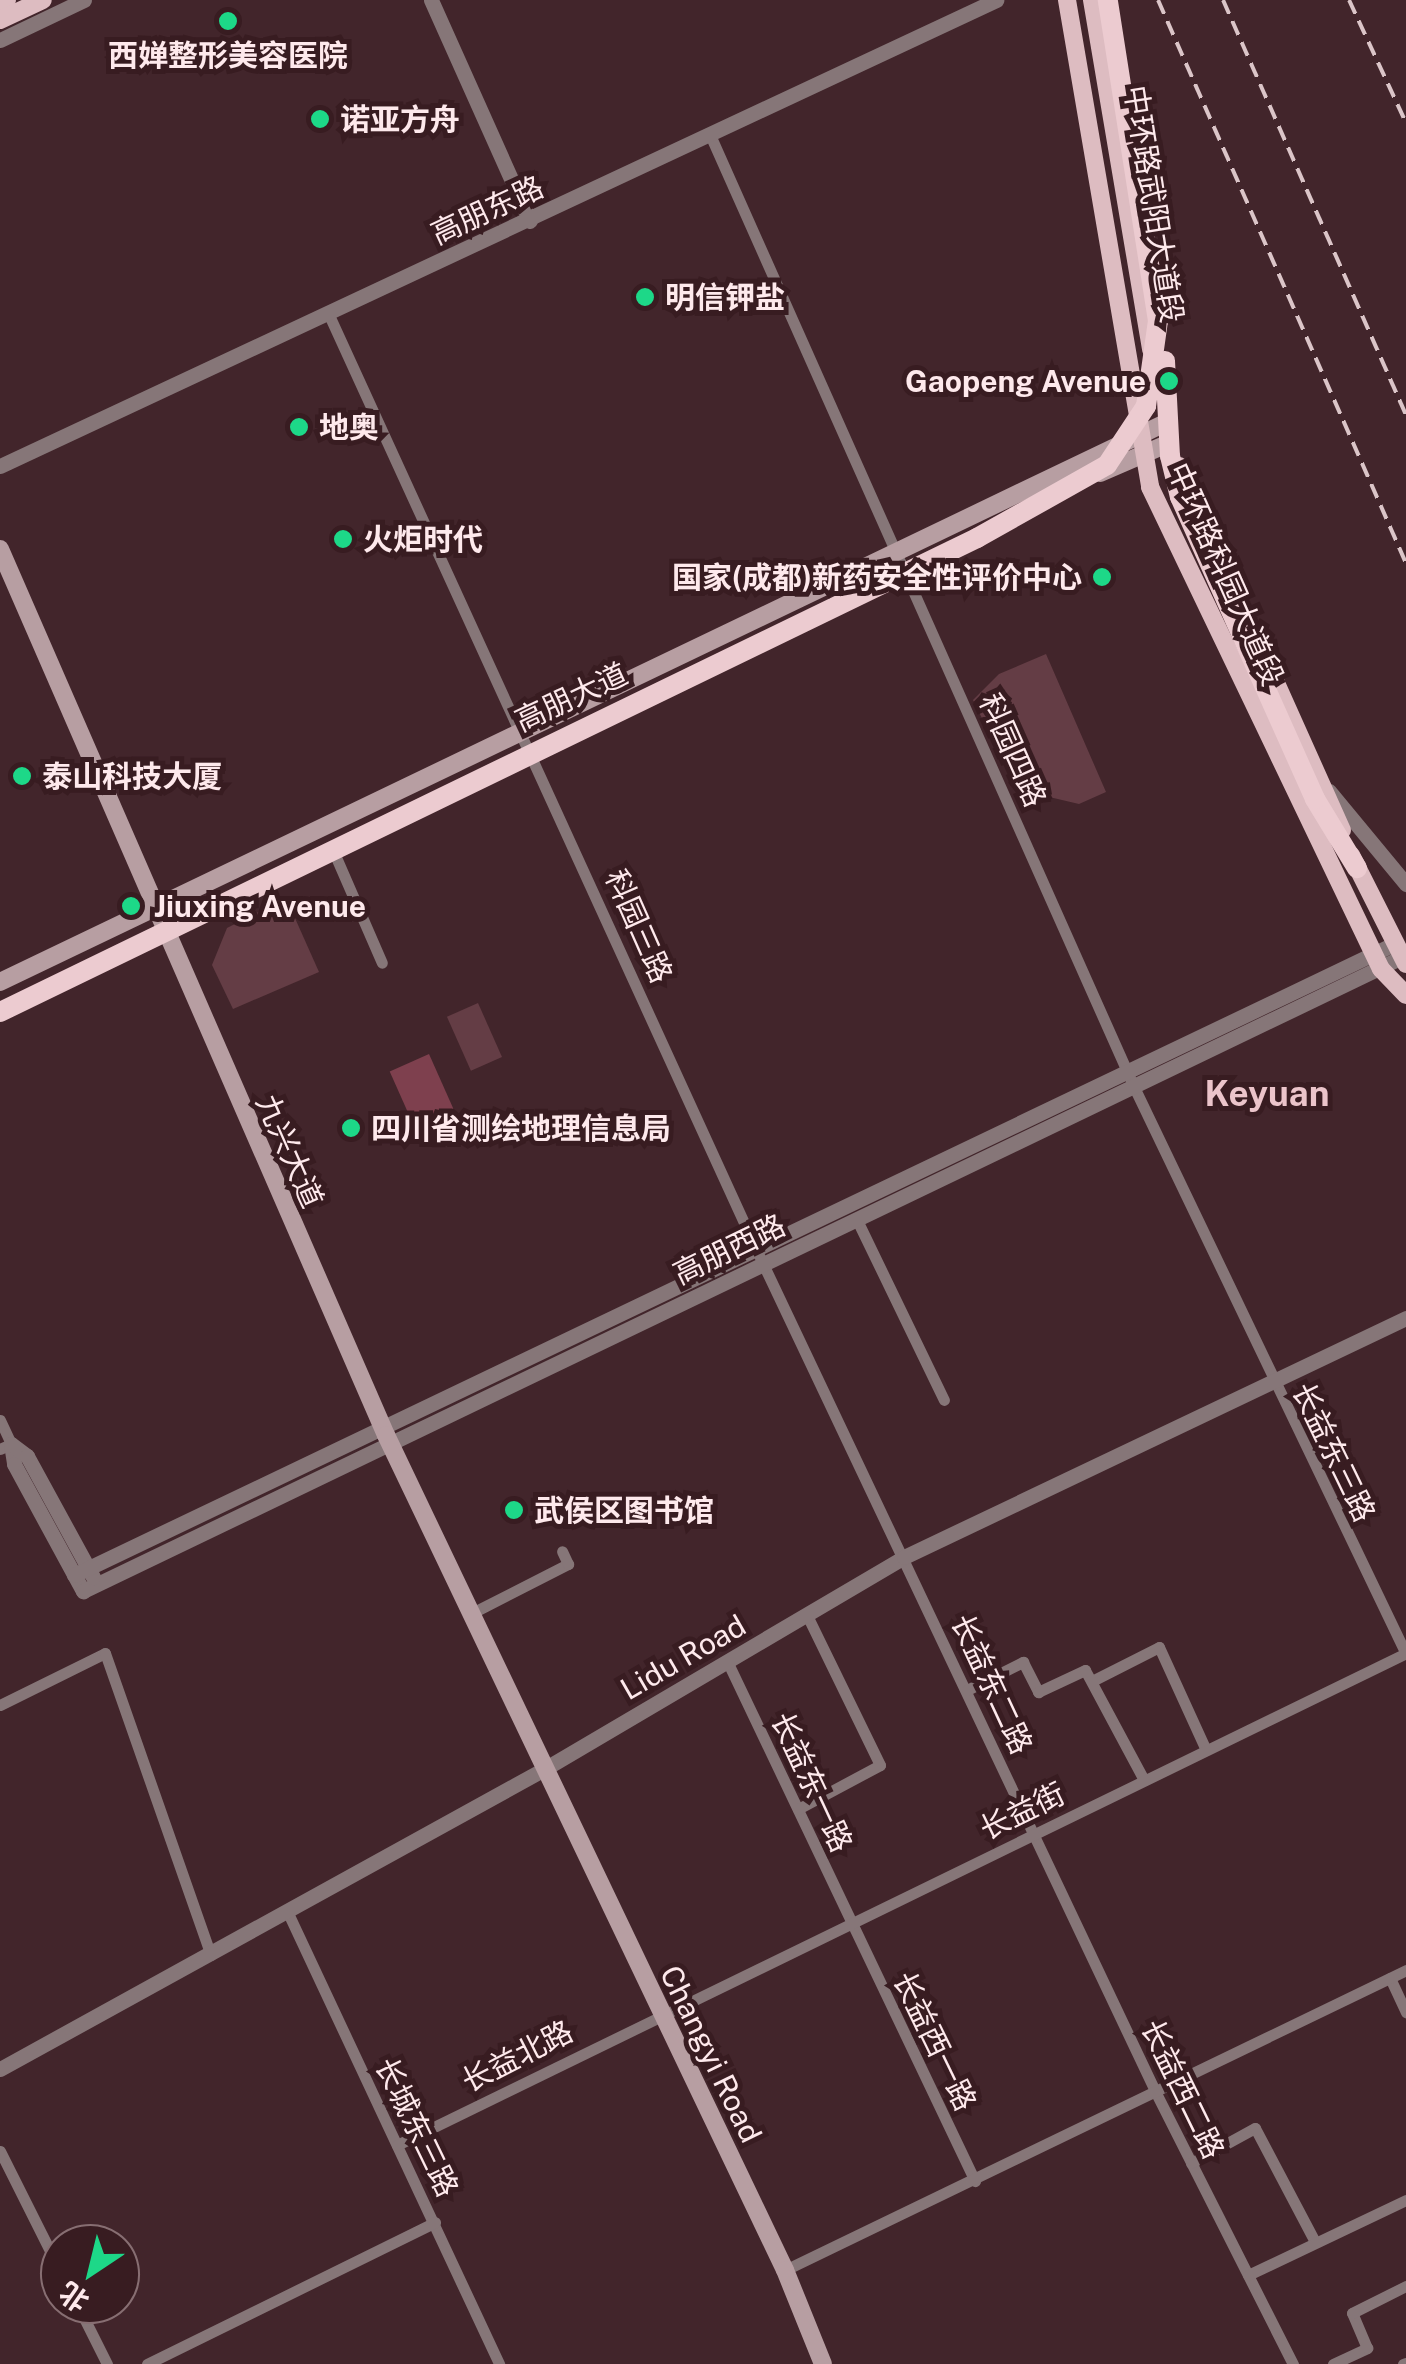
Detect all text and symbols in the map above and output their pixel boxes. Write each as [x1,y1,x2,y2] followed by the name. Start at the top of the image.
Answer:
[217,10,239,32] marker: 西婵整形美容医院
[108,37,348,73] place label: 西婵整形美容医院
[1117,83,1191,325] street label: 中环路武阳大道段
[340,101,460,137] place label: 诺亚方舟
[309,108,331,130] marker: 诺亚方舟
[425,168,549,252] street label: 高朋东路
[665,279,785,315] place label: 明信钾盐
[634,286,656,308] marker: 明信钾盐
[905,363,1146,399] place label: Gaopeng Avenue
[1156,368,1182,394] marker: Gaopeng Avenue
[319,409,379,445] place label: 地奥
[288,416,310,438] marker: 地奥
[1161,457,1291,691] street label: 中环路科园大道段
[363,521,483,557] place label: 火炬时代
[332,528,354,550] marker: 火炬时代
[672,559,1082,595] place label: 国家(成都)新药安全性评价中心
[1091,566,1113,588] marker: 国家(成都)新药安全性评价中心
[509,655,633,739] street label: 高朋大道
[972,688,1054,812] street label: 科园四路
[42,758,222,794] place label: 泰山科技大厦
[11,765,33,787] marker: 泰山科技大厦
[598,864,680,988] street label: 科园三路
[154,888,366,924] place label: Jiuxing Avenue
[118,893,144,919] marker: Jiuxing Avenue
[1205,1073,1329,1115] district label: Keyuan
[249,1089,331,1213] street label: 九兴大道
[371,1110,671,1146] place label: 四川省测绘地理信息局
[340,1117,362,1139] marker: 四川省测绘地理信息局
[667,1207,791,1291] street label: 高朋西路
[1285,1377,1383,1527] street label: 长益东三路
[534,1492,714,1528] place label: 武侯区图书馆
[503,1499,525,1521] marker: 武侯区图书馆
[614,1607,752,1707] street label: Lidu Road
[944,1608,1040,1760] street label: 长益东二路
[764,1706,860,1858] street label: 长益东一路
[974,1775,1070,1847] street label: 长益街
[653,1960,769,2148] street label: Changyi Road
[886,1966,984,2116] street label: 长益西一路
[455,2013,579,2099] street label: 长益北路
[1134,2014,1232,2164] street label: 长益西二路
[368,2052,466,2202] street label: 长城东三路
[40,2224,140,2324] north arrow
[53,2276,95,2319] text: 北

